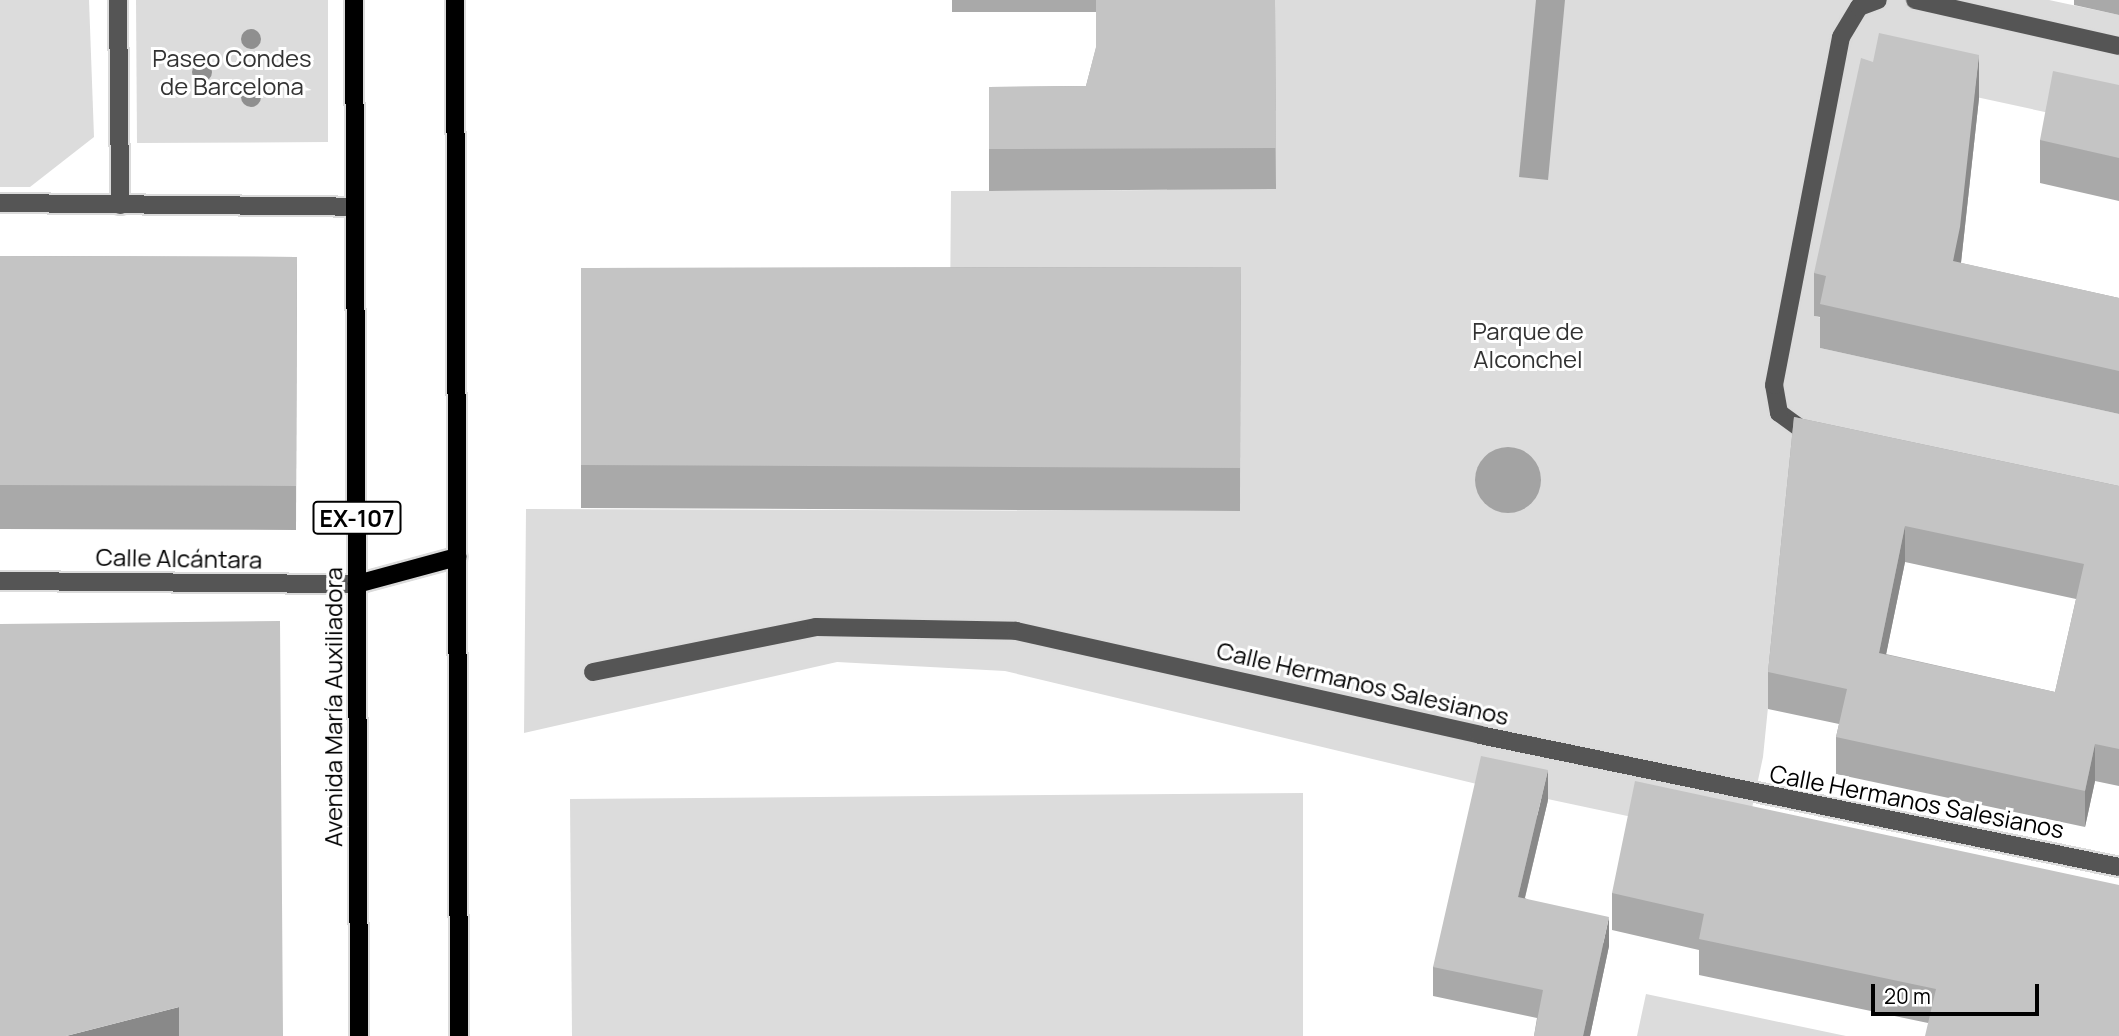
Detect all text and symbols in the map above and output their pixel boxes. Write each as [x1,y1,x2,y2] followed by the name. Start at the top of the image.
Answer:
[152,44,312,100] park label: Paseo Condes de Barcelona
[1472,317,1584,373] park label: Parque de Alconchel
[312,498,402,538] road number: EX-107
[95,542,263,574] street label: Calle Alcántara
[319,567,347,847] street label: Avenida María Auxiliadora
[1214,635,1512,731] street label: Calle Hermanos Salesianos
[1767,758,2067,844] street label: Calle Hermanos Salesianos
[1874,970,2042,1014] scale bar
[1884,982,1931,1010] text: 20 m

